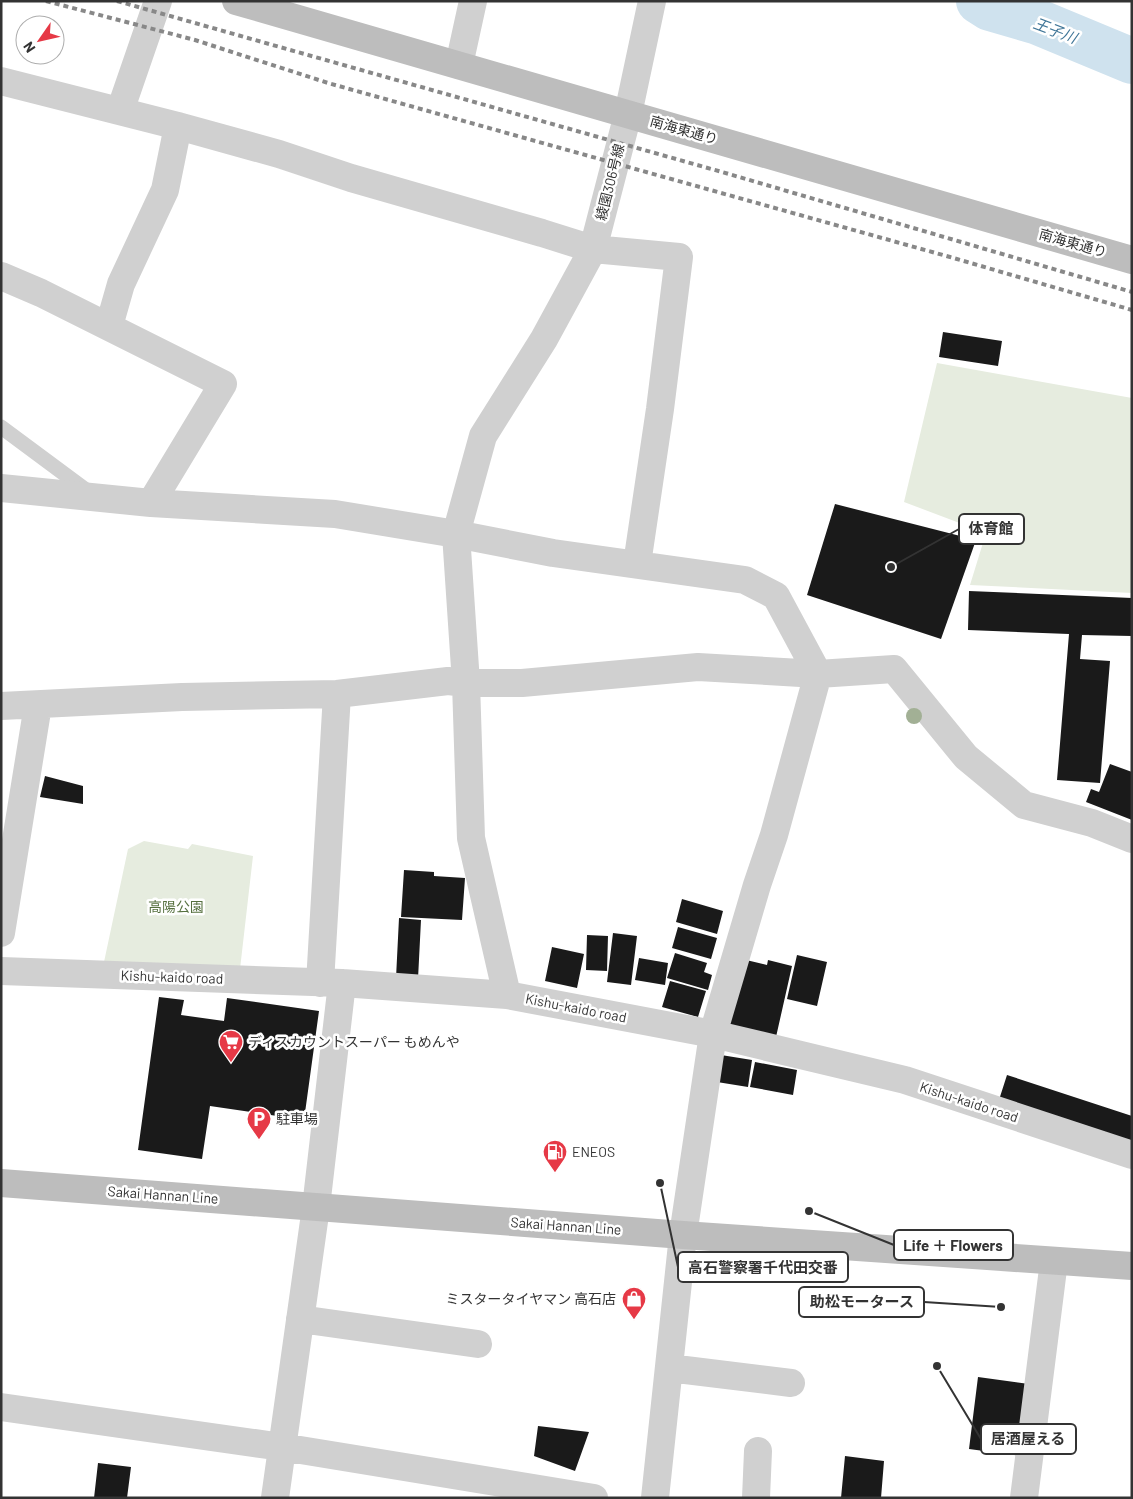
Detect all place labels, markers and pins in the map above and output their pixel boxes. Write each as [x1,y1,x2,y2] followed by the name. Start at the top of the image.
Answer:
[959,514,1024,544] callout: 体育館
[218,1029,244,1063] supermarket icon: ディスカウントスーパー もめんや
[248,1033,460,1050] place label: ディスカウントスーパー もめんや
[246,1106,272,1140] parking icon: 駐車場
[276,1110,318,1127] place label: 駐車場
[542,1139,568,1173] fuel station icon: ENEOS
[572,1143,615,1160] place label: ENEOS
[894,1230,1013,1260] callout: Life ＋ Flowers
[678,1252,848,1282] callout: 高石警察署千代田交番
[621,1286,647,1320] shop icon: ミスタータイヤマン 高石店
[799,1287,924,1317] callout: 助松モータース
[446,1290,616,1307] place label: ミスタータイヤマン 高石店
[981,1424,1076,1454] callout: 居酒屋える

